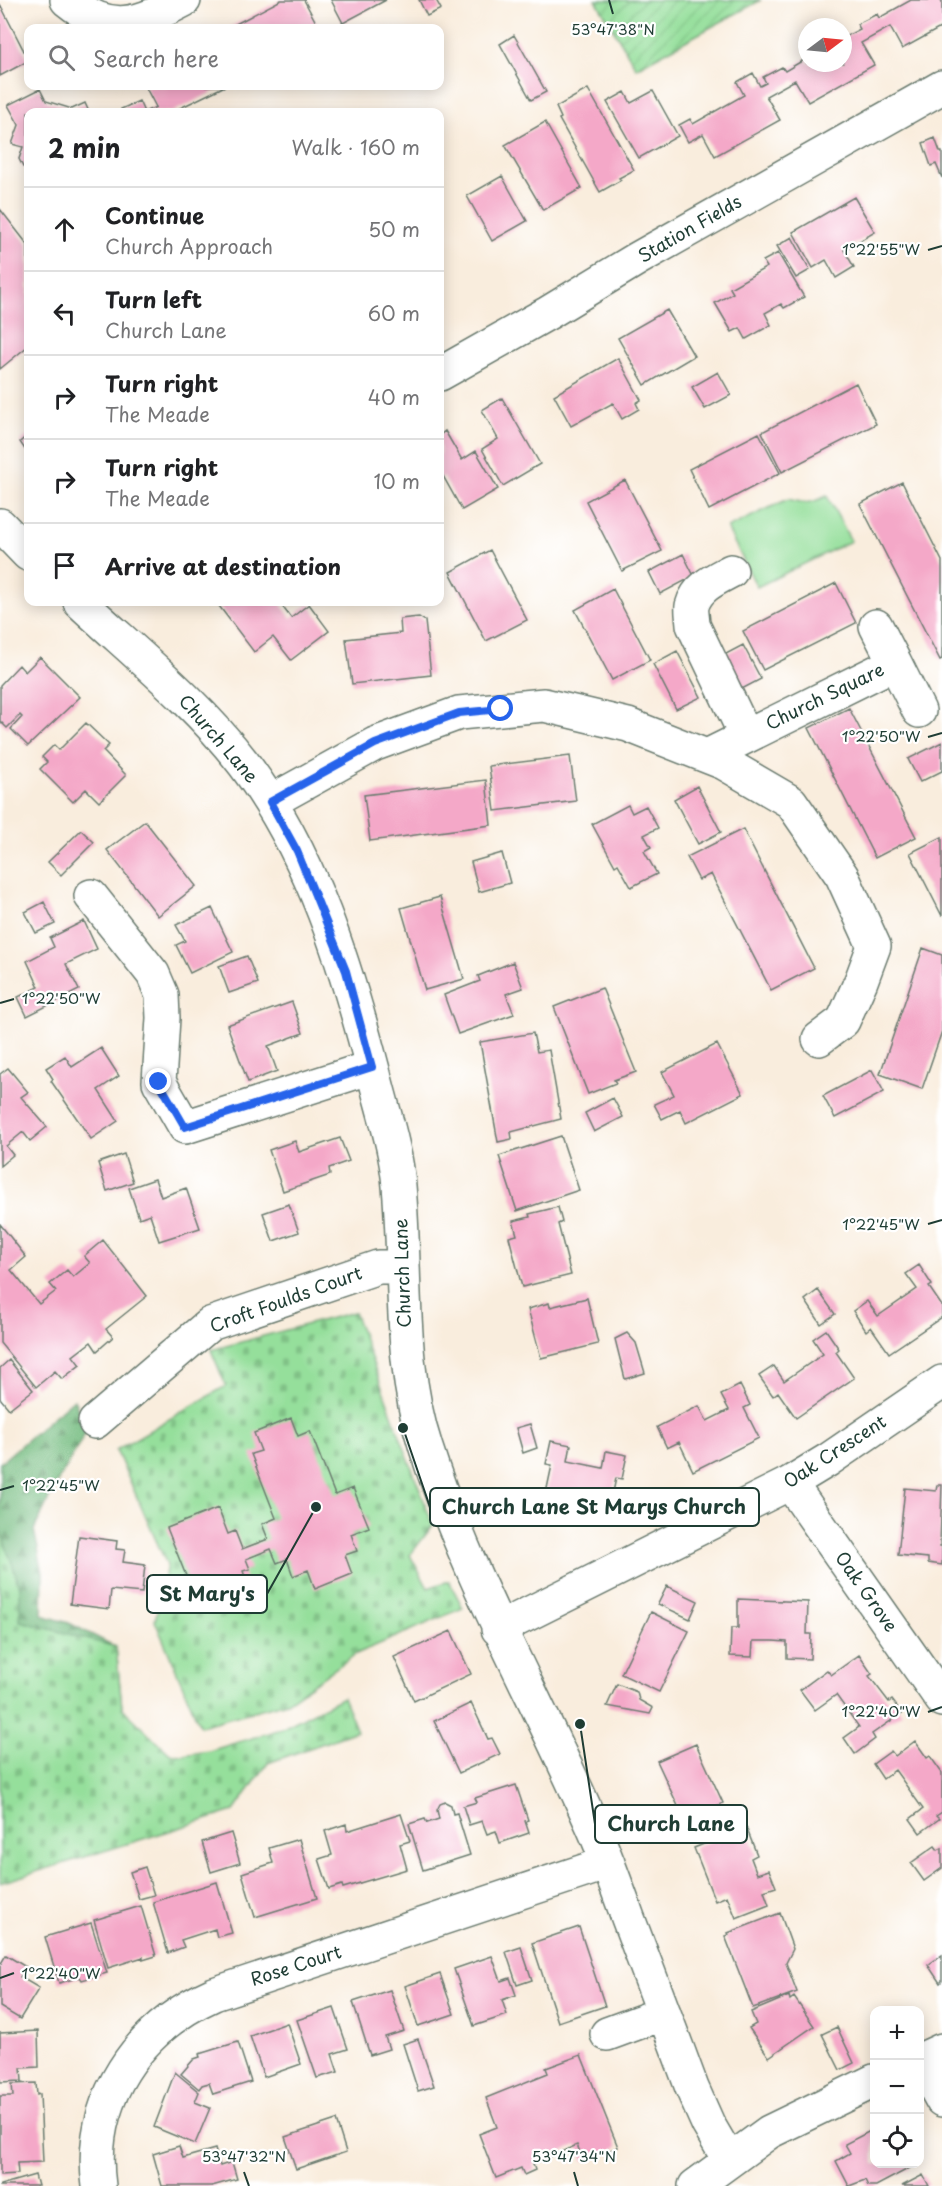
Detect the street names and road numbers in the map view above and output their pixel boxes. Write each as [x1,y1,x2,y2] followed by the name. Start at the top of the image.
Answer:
[632,187,746,268] street label: Station Fields
[760,655,888,736] street label: Church Square
[173,688,265,788] street label: Church Lane
[386,1218,417,1328] street label: Church Lane
[206,1259,365,1339] street label: Croft Foulds Court
[777,1407,891,1494] street label: Oak Crescent
[829,1545,905,1637] street label: Oak Grove
[246,1937,345,1992] street label: Rose Court

